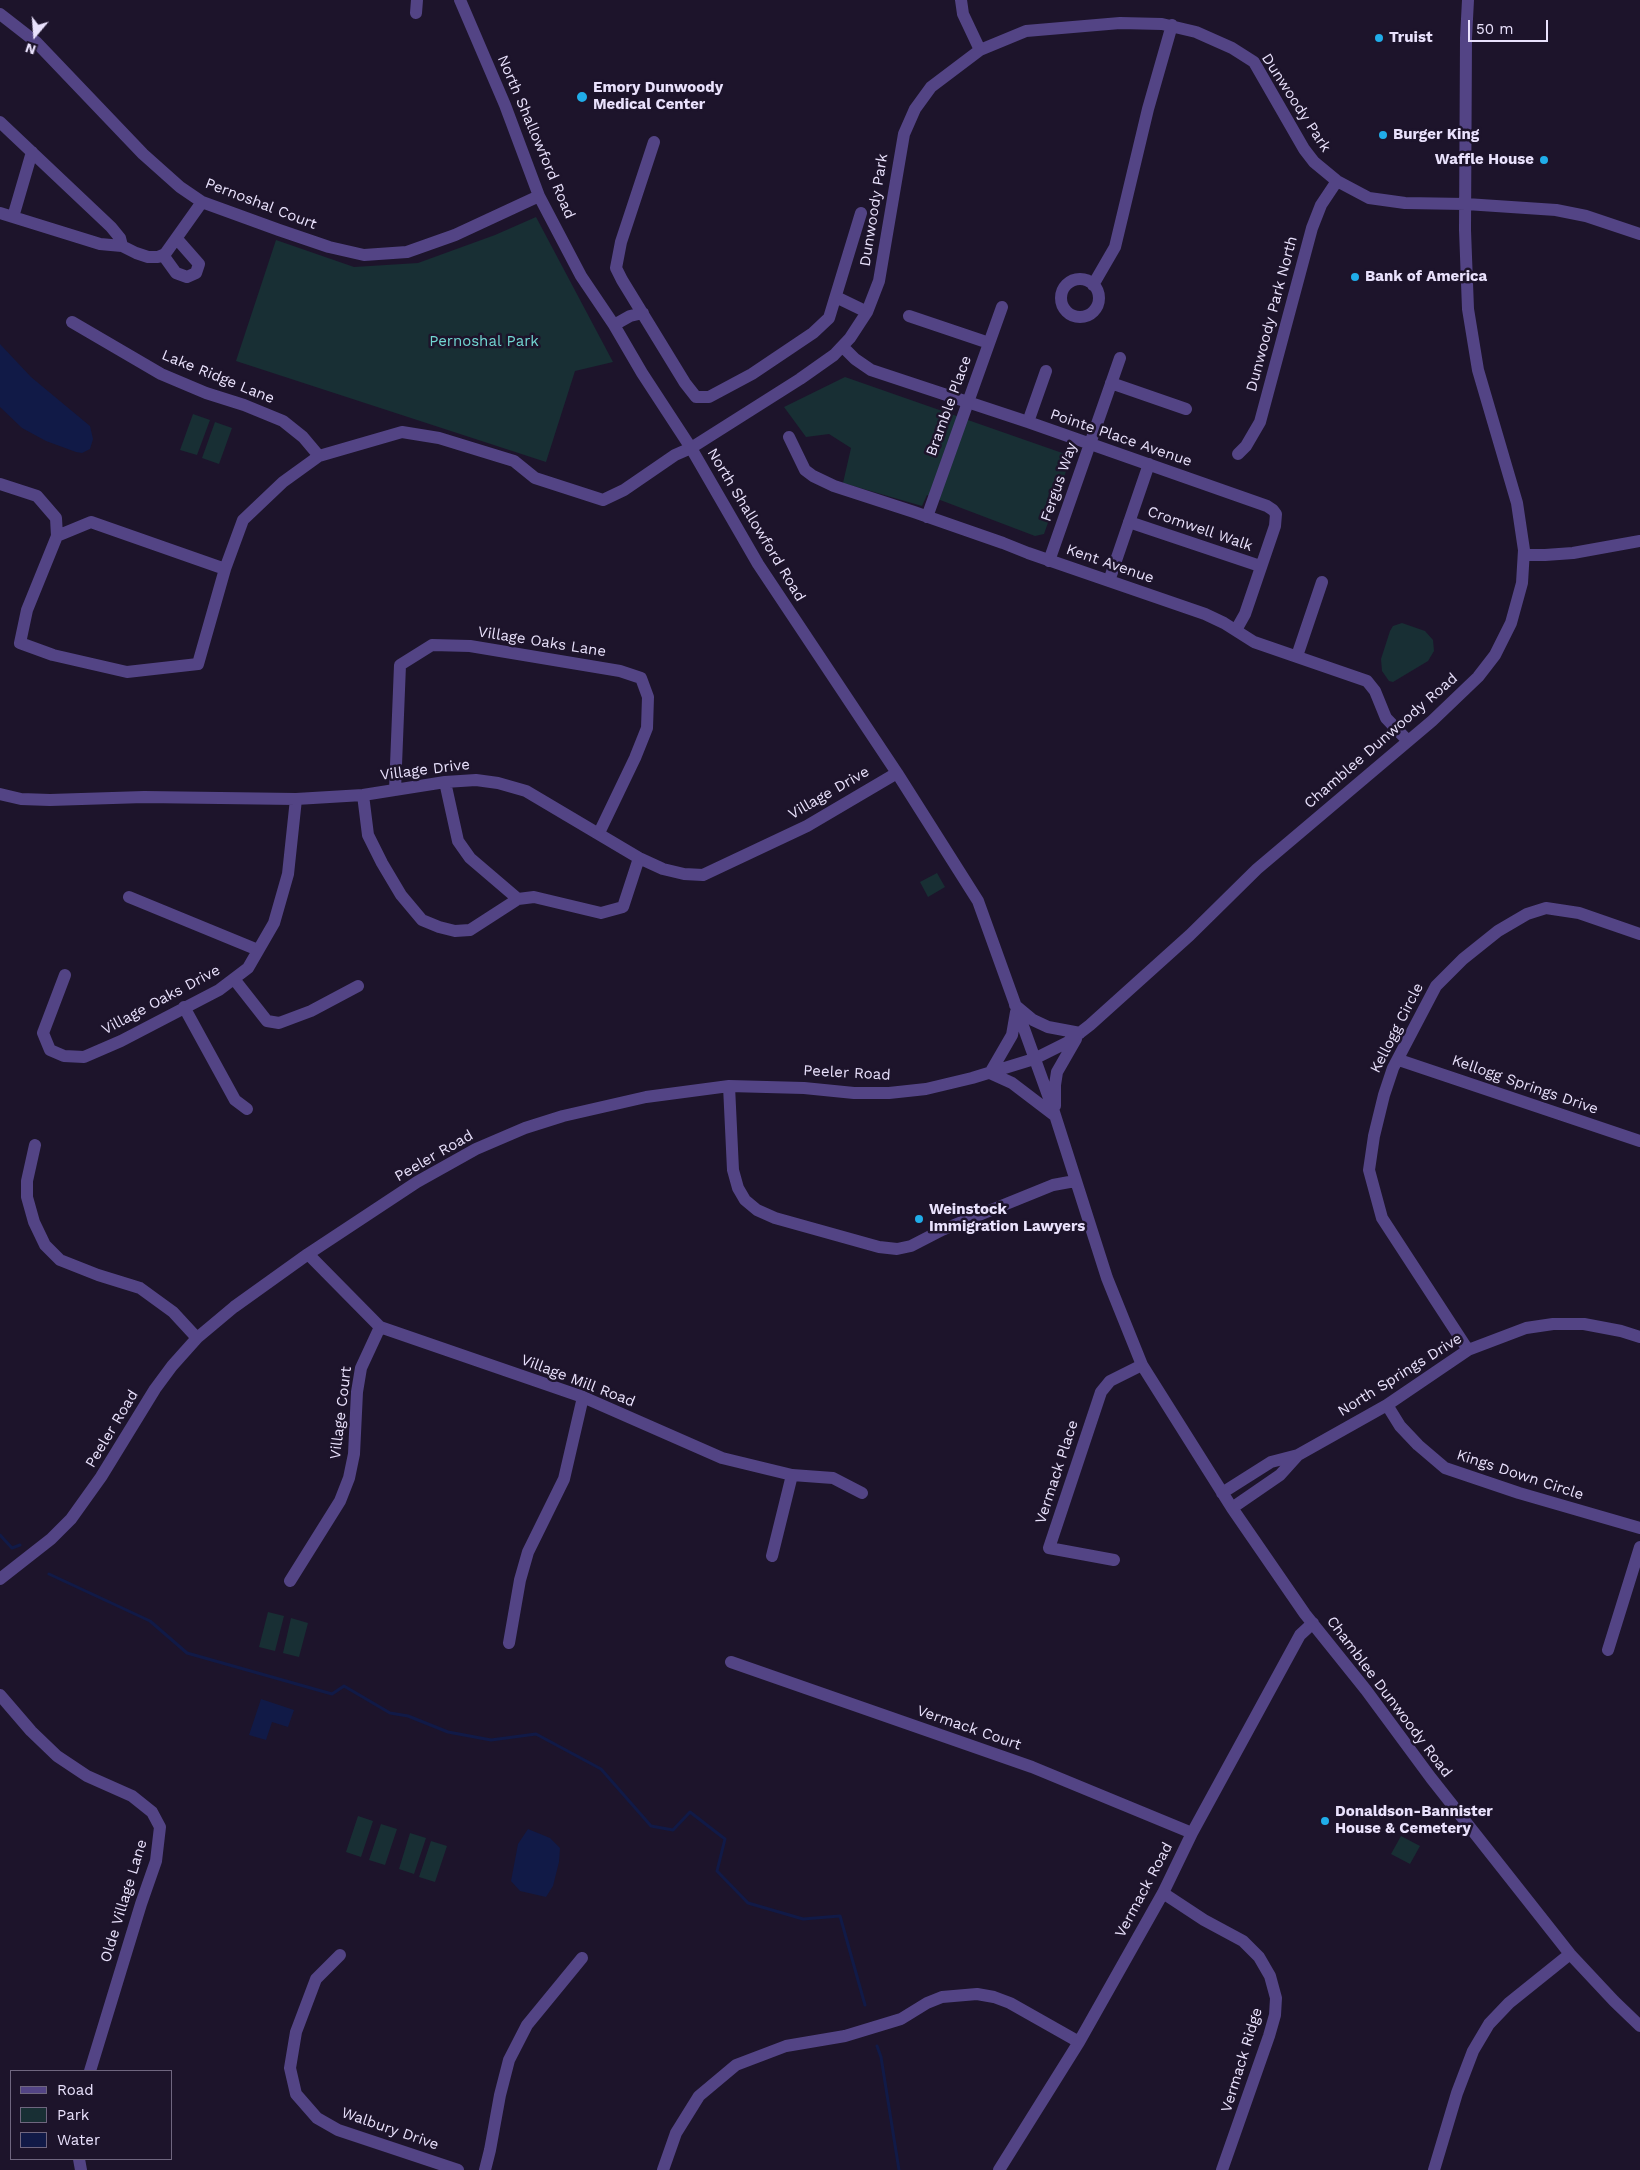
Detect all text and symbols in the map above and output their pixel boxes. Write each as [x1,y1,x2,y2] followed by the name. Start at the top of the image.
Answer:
[10,10,60,60] north arrow
[1470,10,1550,42] scale bar
[1476,20,1513,38] text: 50 m
[1389,29,1432,47] place label: Truist
[1373,32,1385,44] marker: Truist
[23,40,38,58] text: N
[1257,50,1335,156] street label: Dunwoody Park
[493,53,579,221] street label: North Shallowford Road
[593,79,723,114] place label: Emory Dunwoody Medical Center
[575,90,589,104] marker: Emory Dunwoody Medical Center
[1393,126,1479,144] place label: Burger King
[1377,129,1389,141] marker: Burger King
[1435,151,1534,169] place label: Waffle House
[856,152,892,268] street label: Dunwoody Park
[1538,154,1550,166] marker: Waffle House
[203,174,319,234] street label: Pernoshal Court
[1243,234,1301,394] street label: Dunwoody Park North
[1365,268,1487,286] place label: Bank of America
[1349,271,1361,283] marker: Bank of America
[429,333,539,351] park label: Pernoshal Park
[159,346,277,408] street label: Lake Ridge Lane
[922,353,976,459] street label: Bramble Place
[1048,405,1194,471] street label: Pointe Place Avenue
[1037,440,1081,524] street label: Fergus Way
[703,445,809,605] street label: North Shallowford Road
[1145,503,1255,555] street label: Cromwell Walk
[1064,541,1156,587] street label: Kent Avenue
[477,623,607,661] street label: Village Oaks Lane
[1301,670,1461,812] street label: Chamblee Dunwoody Road
[379,756,471,784] street label: Village Drive
[785,763,873,823] street label: Village Drive
[99,961,223,1039] street label: Village Oaks Drive
[1367,980,1427,1076] street label: Kellogg Circle
[1449,1051,1601,1119] street label: Kellogg Springs Drive
[803,1062,891,1084] street label: Peeler Road
[392,1126,476,1186] street label: Peeler Road
[929,1201,1085,1236] place label: Weinstock Immigration Lawyers
[913,1213,925,1225] marker: Weinstock Immigration Lawyers
[1335,1330,1465,1420] street label: North Springs Drive
[518,1351,638,1411] street label: Village Mill Road
[326,1365,356,1461] street label: Village Court
[82,1387,142,1471] street label: Peeler Road
[1032,1418,1082,1526] street label: Vermack Place
[1454,1446,1586,1504] street label: Kings Down Circle
[1322,1613,1456,1781] street label: Chamblee Dunwoody Road
[914,1702,1024,1754] street label: Vermack Court
[1335,1803,1493,1838] place label: Donaldson-Bannister House & Cemetery
[1319,1815,1331,1827] marker: Donaldson-Bannister House & Cemetery
[97,1837,151,1965] street label: Olde Village Lane
[1111,1839,1177,1941] street label: Vermack Road
[1218,2005,1266,2115] street label: Vermack Ridge
[10,2070,172,2160] legend
[57,2081,94,2099] text: Road
[339,2104,441,2154] street label: Walbury Drive
[57,2106,89,2124] text: Park
[57,2131,100,2149] text: Water

